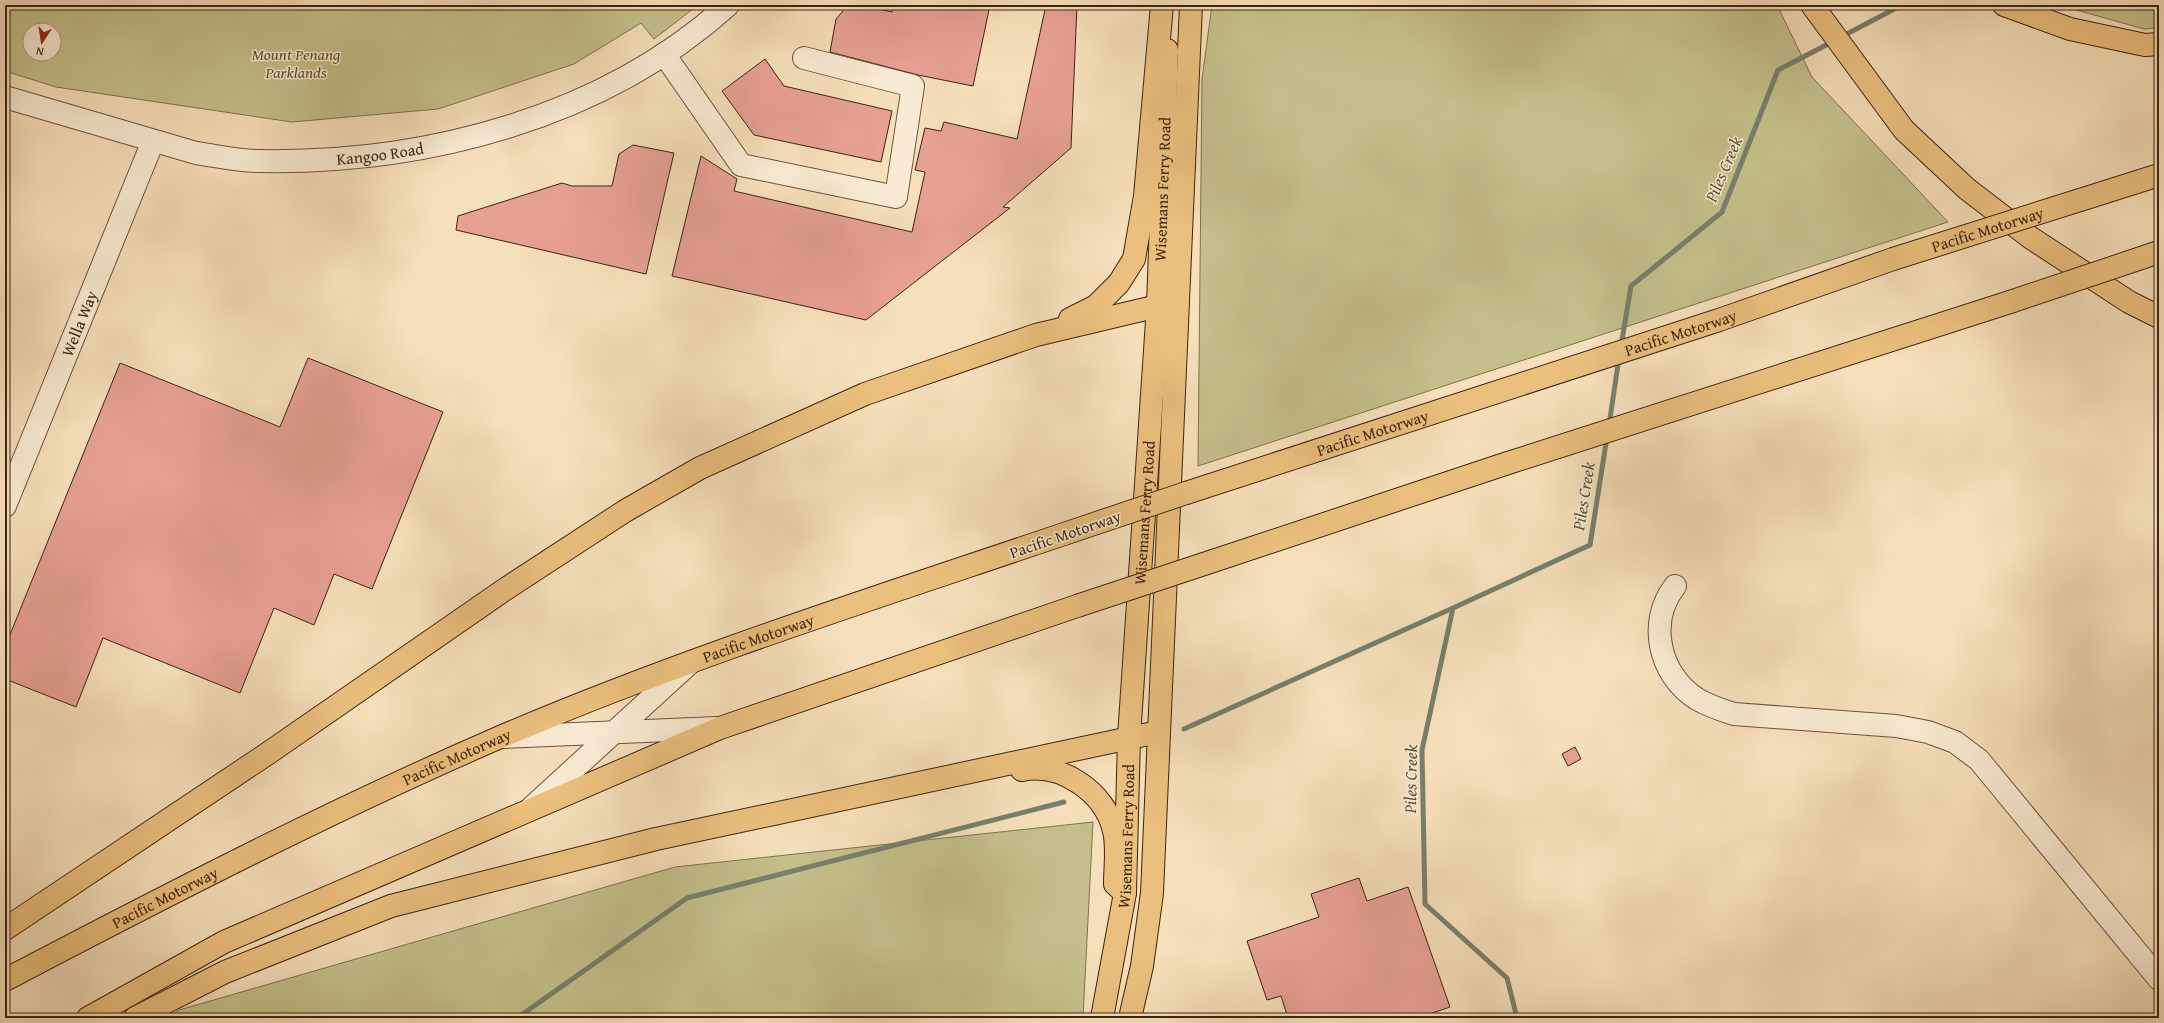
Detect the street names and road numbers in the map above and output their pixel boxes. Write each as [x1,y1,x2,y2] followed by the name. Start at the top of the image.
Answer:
[1148,116,1177,262] street label: Wisemans Ferry Road
[336,136,426,171] street label: Kangoo Road
[1928,200,2047,258] street label: Pacific Motorway
[55,287,103,360] street label: Wella Way
[1622,303,1740,362] street label: Pacific Motorway
[1313,403,1432,462] street label: Pacific Motorway
[1127,439,1161,585] street label: Wisemans Ferry Road
[1006,504,1124,564] street label: Pacific Motorway
[699,607,817,669] street label: Pacific Motorway
[399,722,515,791] street label: Pacific Motorway
[1110,763,1140,910] street label: Wisemans Ferry Road
[107,860,222,934] street label: Pacific Motorway

